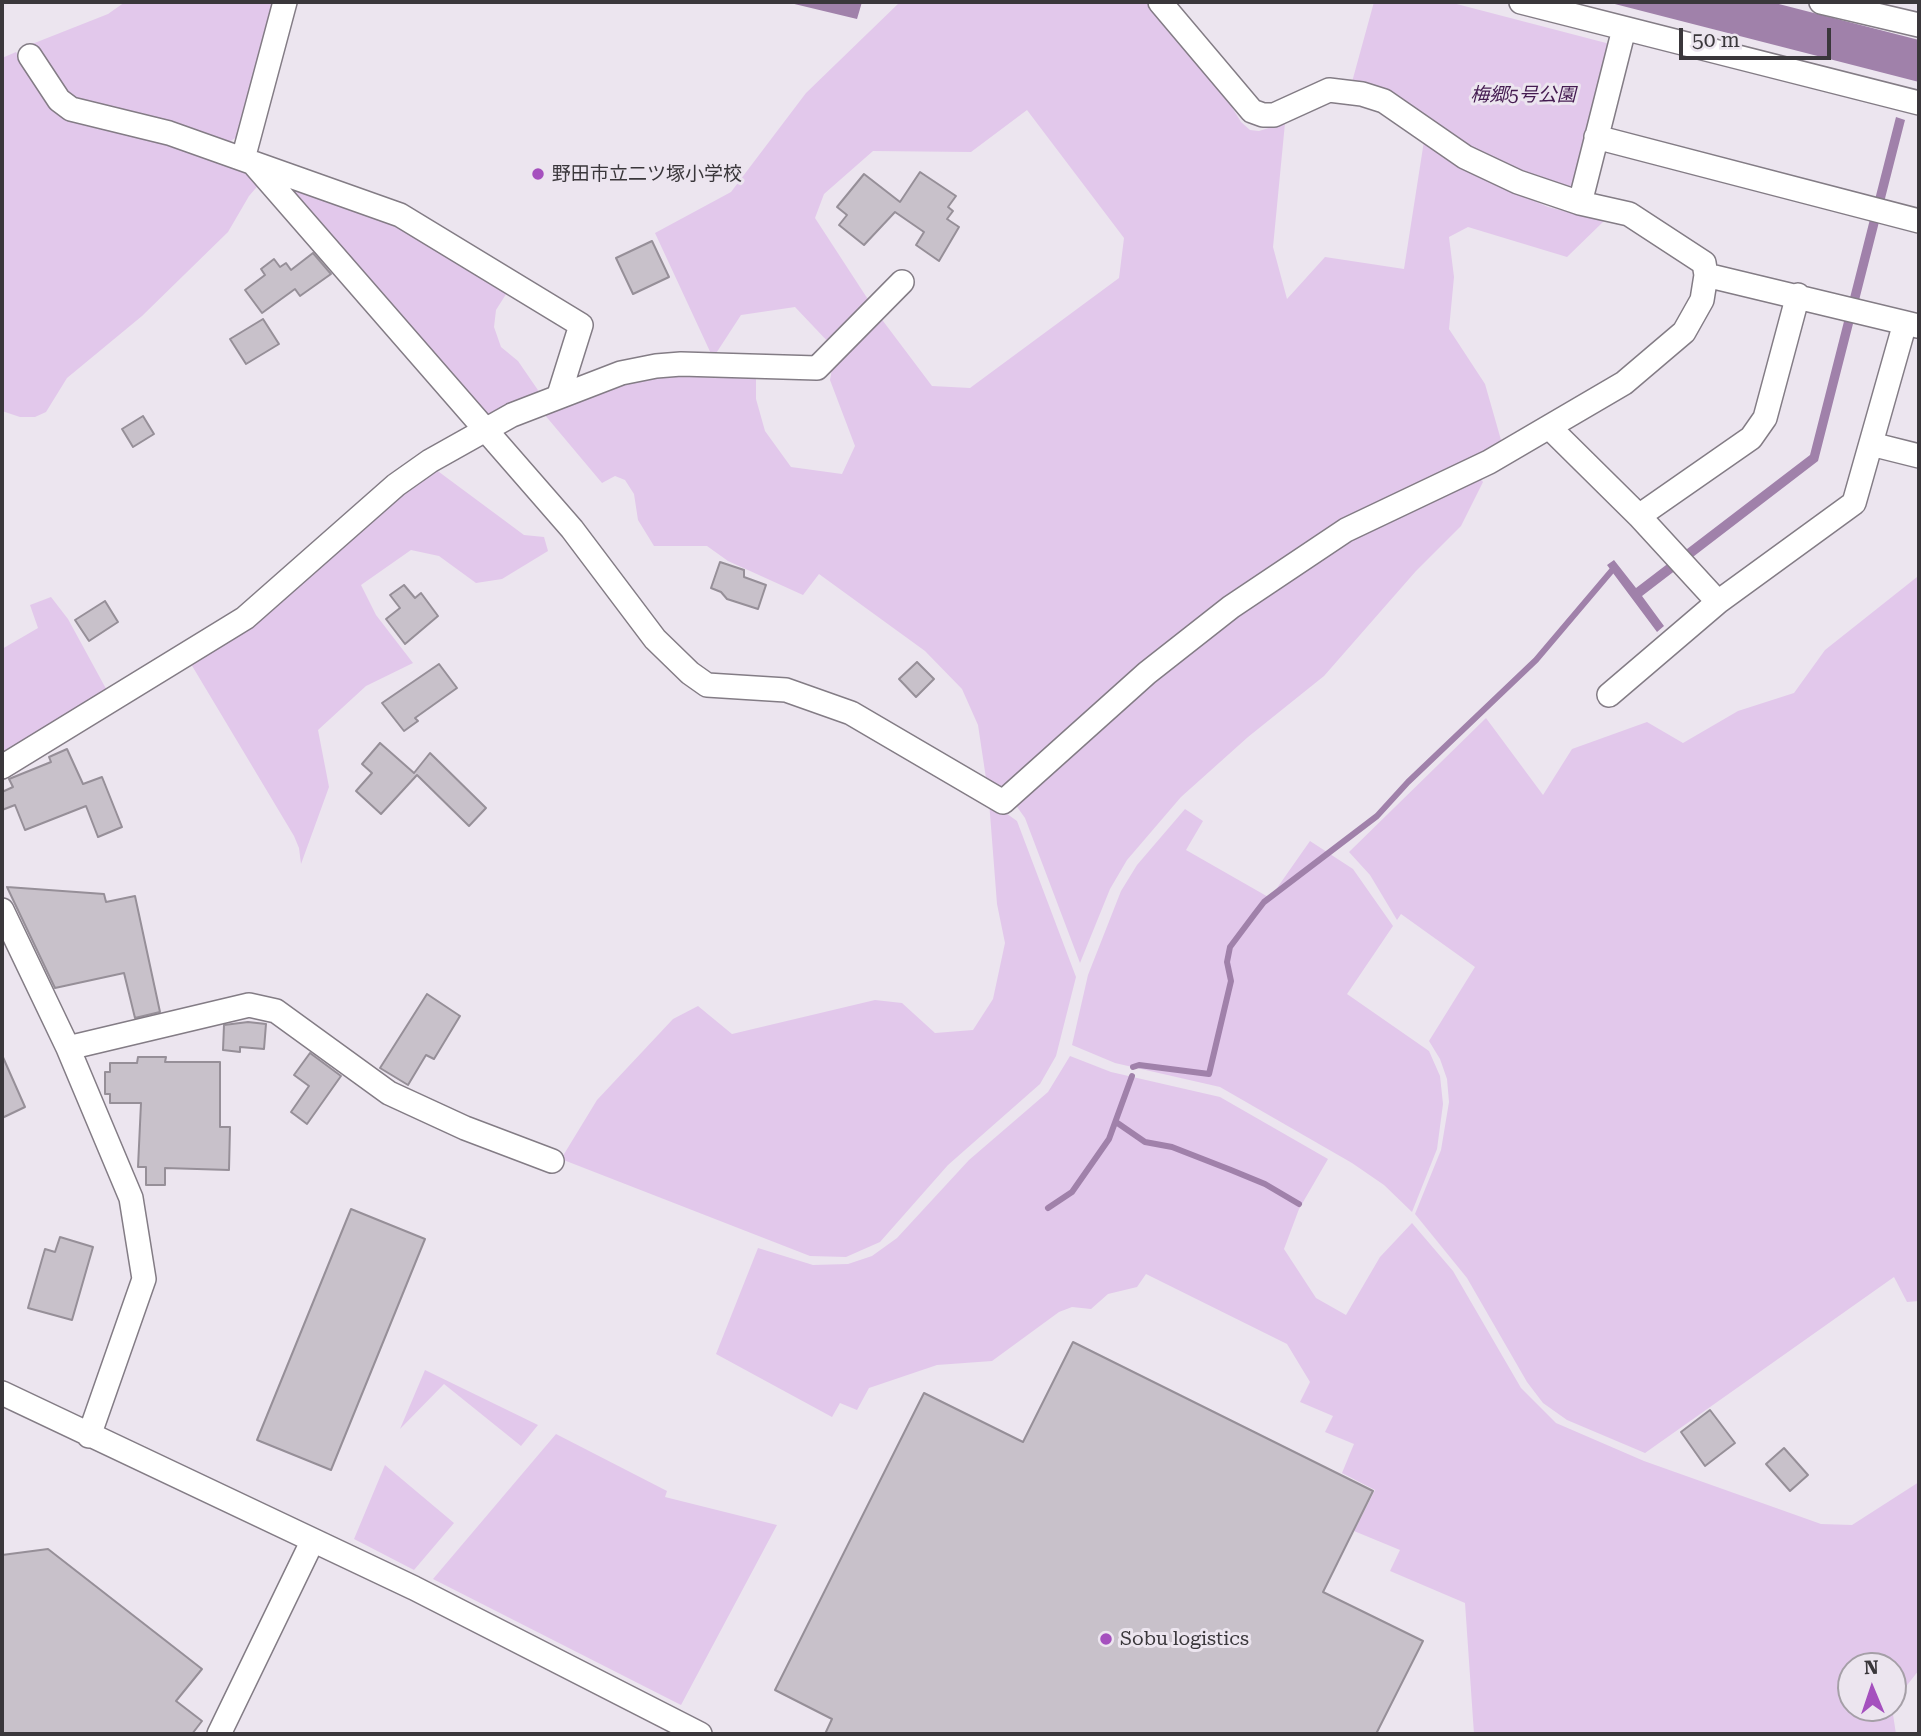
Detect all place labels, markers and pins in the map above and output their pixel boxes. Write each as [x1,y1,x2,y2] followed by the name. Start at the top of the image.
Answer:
[552,163,742,185] place label: 野田市立二ツ塚小学校
[530,166,546,182] marker: 野田市立二ツ塚小学校
[1120,1628,1249,1650] place label: Sobu logistics
[1098,1631,1114,1647] marker: Sobu logistics

